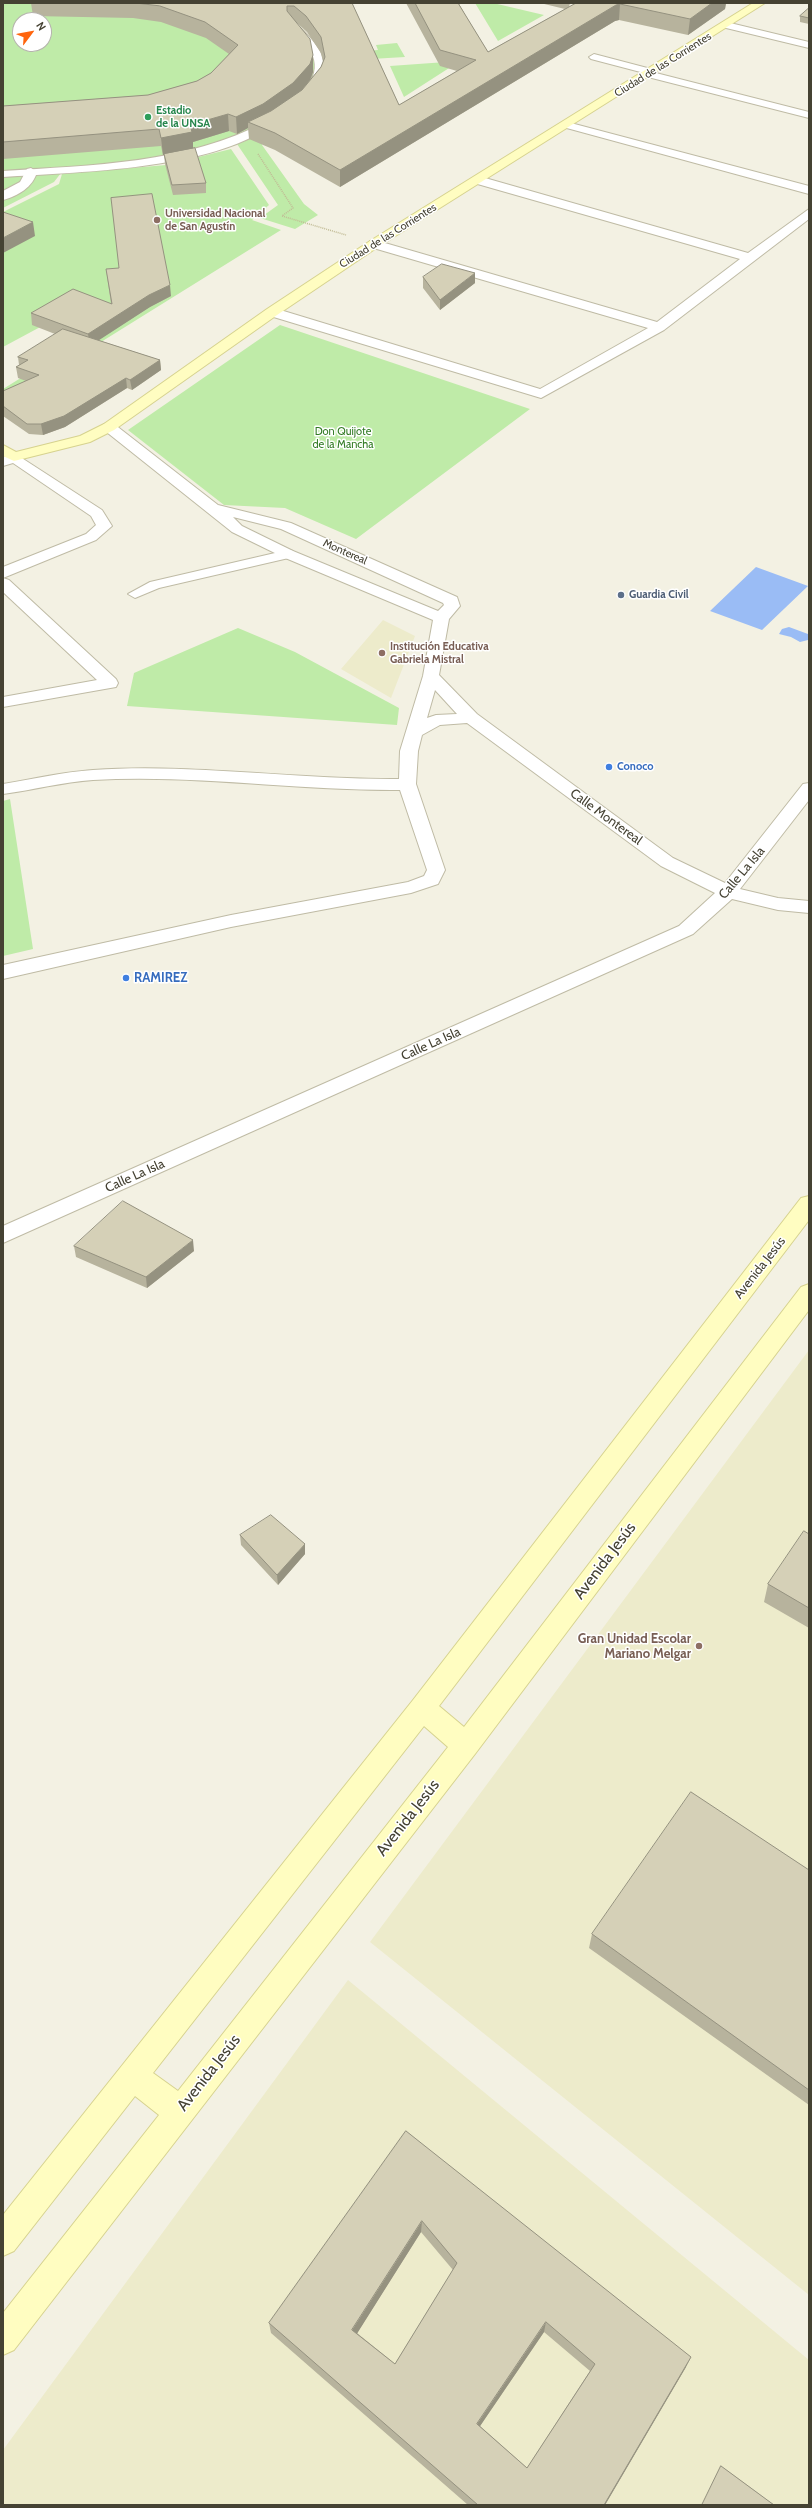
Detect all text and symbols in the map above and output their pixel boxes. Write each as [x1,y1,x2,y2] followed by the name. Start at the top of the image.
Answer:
[12,12,52,52] north arrow
[33,19,49,33] text: N
[612,30,714,100] street label: Ciudad de las Corrientes
[156,104,210,130] place label: Estadio de la UNSA
[143,112,153,122] marker: Estadio de la UNSA
[337,201,439,271] street label: Ciudad de las Corrientes
[165,207,265,233] place label: Universidad Nacional de San Agustín
[152,215,162,225] marker: Universidad Nacional de San Agustín
[312,425,374,451] park label: Don Quijote de la Mancha
[321,536,369,568] street label: Montereal
[629,588,689,602] place label: Guardia Civil
[616,590,626,600] marker: Guardia Civil
[390,640,489,666] place label: Institución Educativa Gabriela Mistral
[377,648,387,658] marker: Institución Educativa Gabriela Mistral
[617,760,653,774] place label: Conoco
[604,762,614,772] marker: Conoco
[567,786,645,848] street label: Calle Montereal
[716,844,768,902] street label: Calle La Isla
[134,970,187,986] place label: RAMIREZ
[121,973,131,983] marker: RAMIREZ
[399,1024,463,1064] street label: Calle La Isla
[103,1156,167,1196] street label: Calle La Isla
[731,1234,789,1302] street label: Avenida Jesús
[570,1519,640,1603] street label: Avenida Jesús
[578,1631,691,1662] place label: Gran Unidad Escolar Mariano Melgar
[694,1641,704,1651] marker: Gran Unidad Escolar Mariano Melgar
[372,1776,444,1860] street label: Avenida Jesús
[173,2031,245,2115] street label: Avenida Jesús

